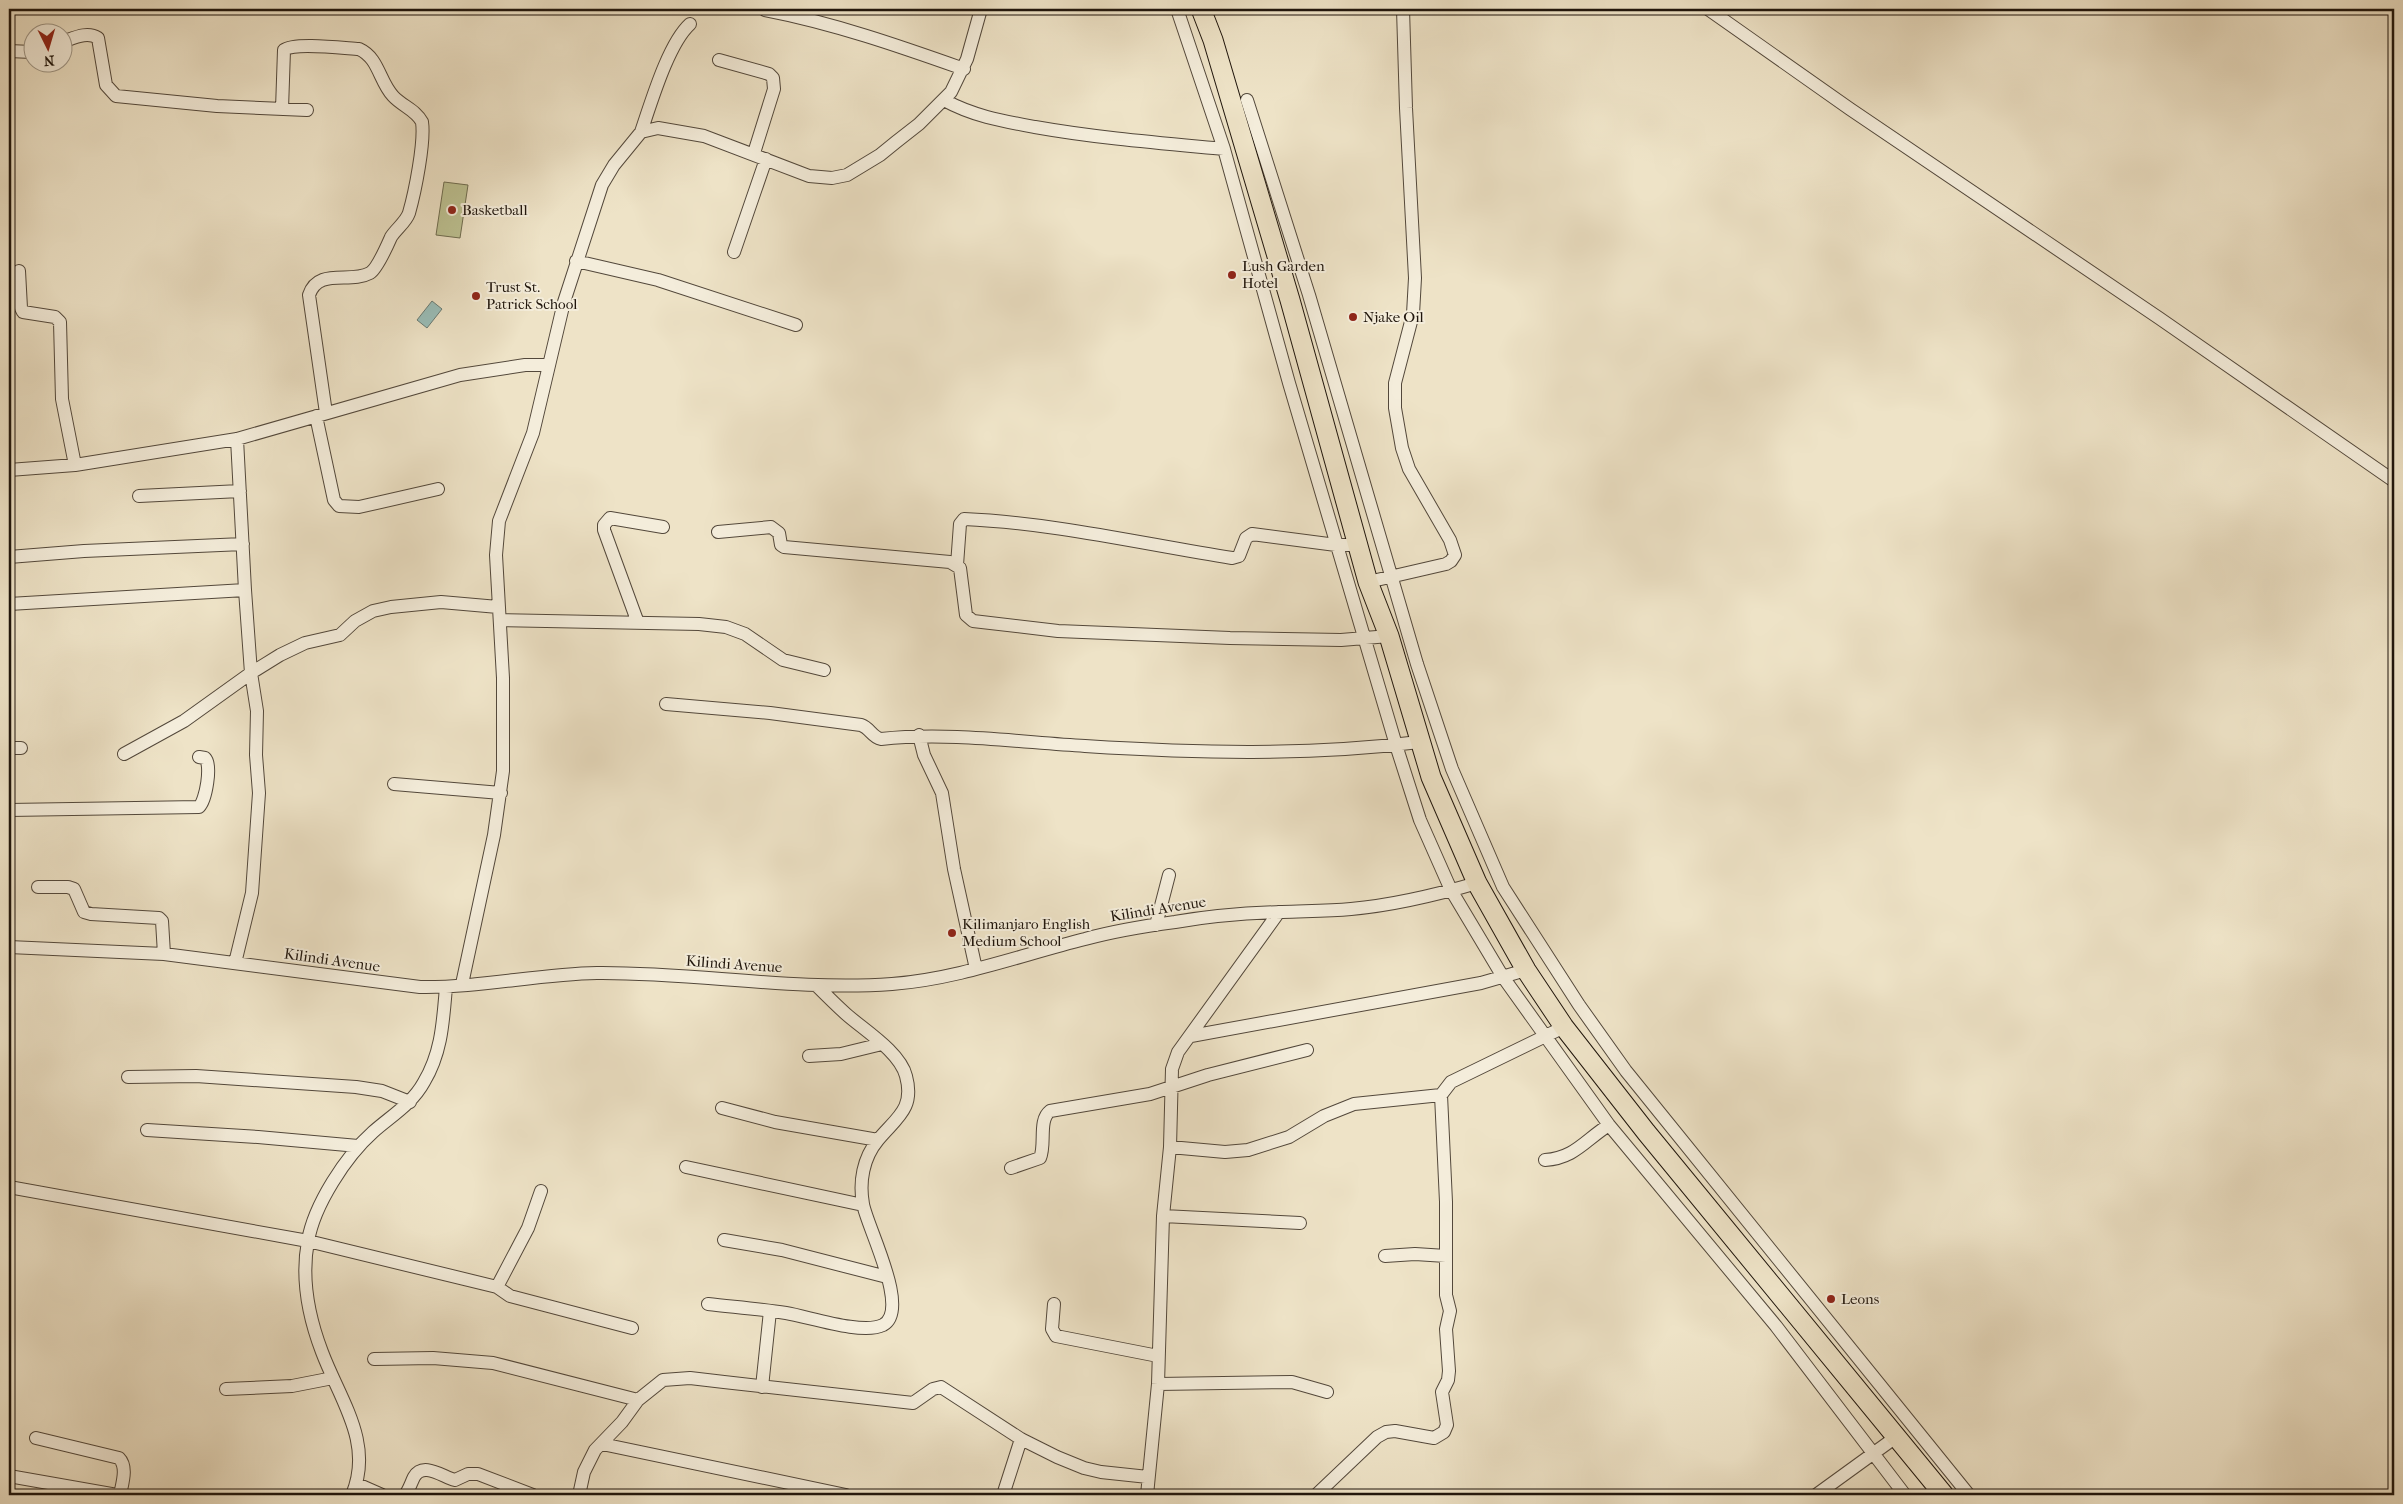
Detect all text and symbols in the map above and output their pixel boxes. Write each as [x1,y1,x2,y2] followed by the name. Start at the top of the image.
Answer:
[22,22,72,72] north arrow
[43,52,55,69] text: N
[462,201,528,219] place label: Basketball
[446,204,458,216] marker: Basketball
[1242,257,1325,292] place label: Lush Garden Hotel
[1226,269,1238,281] marker: Lush Garden Hotel
[486,278,577,313] place label: Trust St. Patrick School
[470,290,482,302] marker: Trust St. Patrick School
[1363,308,1424,326] place label: Njake Oil
[1347,311,1359,323] marker: Njake Oil
[1109,892,1208,925] street label: Kilindi Avenue
[962,915,1091,950] place label: Kilimanjaro English Medium School
[946,927,958,939] marker: Kilimanjaro English Medium School
[283,944,382,976] street label: Kilindi Avenue
[685,952,783,976] street label: Kilindi Avenue
[1841,1290,1880,1308] place label: Leons
[1825,1293,1837,1305] marker: Leons

